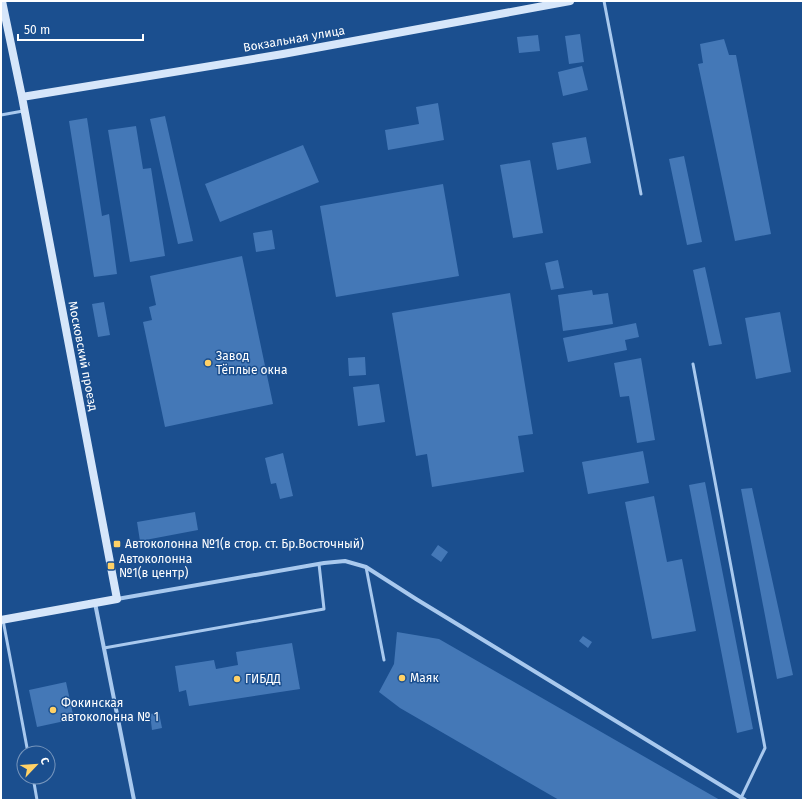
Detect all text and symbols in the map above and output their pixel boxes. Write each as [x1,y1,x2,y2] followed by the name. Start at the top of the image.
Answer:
[18,16,143,42] scale bar
[24,23,50,37] text: 50 m
[242,23,346,55] street label: Вокзальная улица
[65,300,101,412] street label: Московский проезд
[216,349,288,377] place label: Завод Тёплые окна
[203,358,213,368] marker: Завод Тёплые окна
[125,537,364,551] place label: Автоколонна №1(в стор. ст. Бр.Восточный)
[112,539,122,549] marker: Автоколонна №1(в стор. ст. Бр.Восточный)
[119,552,192,580] place label: Автоколонна №1(в центр)
[106,561,116,571] marker: Автоколонна №1(в центр)
[410,671,439,685] place label: Маяк
[245,672,281,686] place label: ГИБДД
[397,673,407,683] marker: Маяк
[232,674,242,684] marker: ГИБДД
[61,696,159,724] place label: Фокинская автоколонна № 1
[48,705,58,715] marker: Фокинская автоколонна № 1
[16,745,56,785] north arrow
[37,755,52,767] text: С

